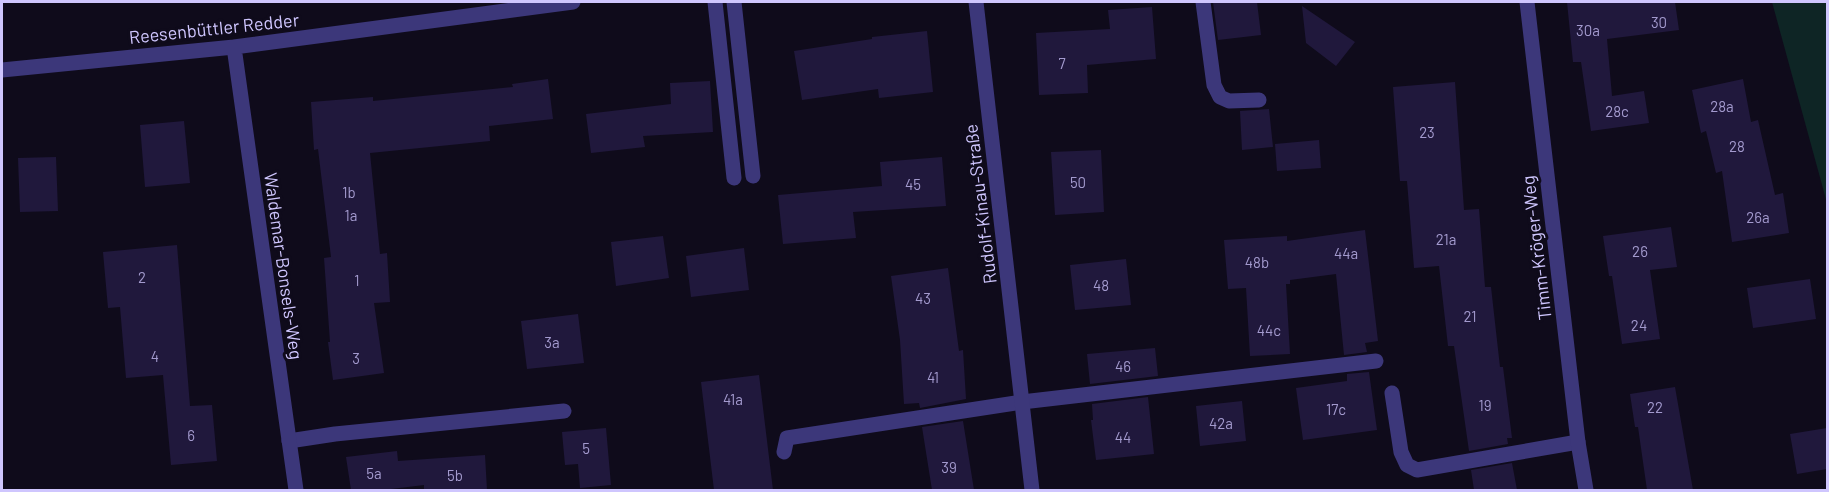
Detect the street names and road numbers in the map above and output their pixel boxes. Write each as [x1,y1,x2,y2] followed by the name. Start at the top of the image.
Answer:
[128,8,301,48] street label: Reesenbüttler Redder
[959,123,1001,285] street label: Rudolf-Kinau-Straße
[260,171,308,361] street label: Waldemar-Bonsels-Weg
[1516,175,1556,321] street label: Timm-Kröger-Weg

